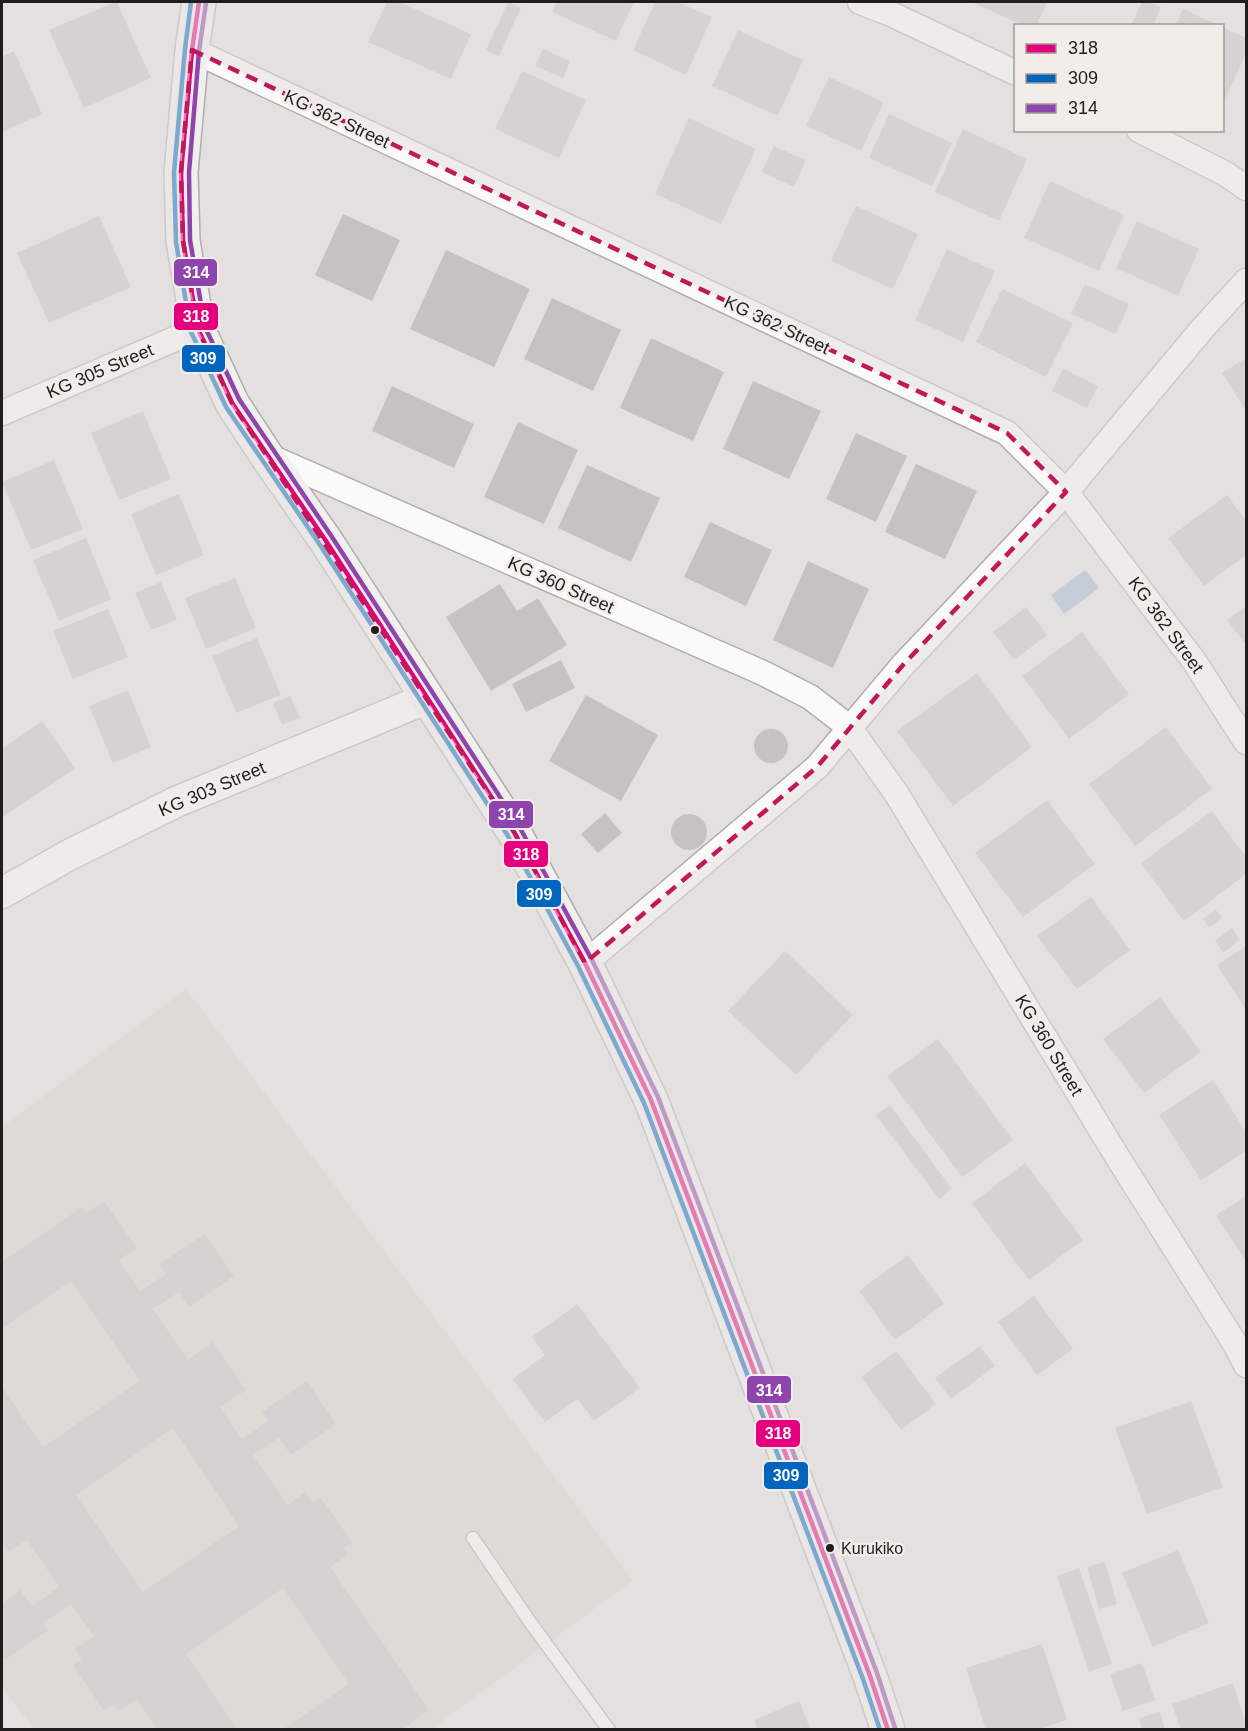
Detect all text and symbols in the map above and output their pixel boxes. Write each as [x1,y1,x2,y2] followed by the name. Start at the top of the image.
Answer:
[1014,24,1224,132] legend
[1068,38,1098,58] text: 318
[1068,68,1098,88] text: 309
[281,86,393,152] street label: KG 362 Street
[1068,98,1098,118] text: 314
[173,258,218,287] line badge: 314
[183,264,209,281] text: 314
[721,292,833,358] street label: KG 362 Street
[173,302,219,331] line badge: 318
[183,308,209,325] text: 318
[44,340,156,402] street label: KG 305 Street
[181,344,226,373] line badge: 309
[190,350,216,367] text: 309
[505,553,617,617] street label: KG 360 Street
[1124,573,1208,677] street label: KG 362 Street
[369,624,381,636] unlabelled marker
[156,758,268,820] street label: KG 303 Street
[488,800,534,829] line badge: 314
[498,806,524,823] text: 314
[503,840,549,868] line badge: 318
[513,846,539,863] text: 318
[516,879,562,908] line badge: 309
[526,886,552,903] text: 309
[1011,991,1087,1099] street label: KG 360 Street
[746,1375,792,1404] line badge: 314
[756,1382,782,1399] text: 314
[755,1419,801,1448] line badge: 318
[765,1425,791,1442] text: 318
[763,1461,809,1490] line badge: 309
[773,1467,799,1484] text: 309
[841,1540,903,1557] place label: Kurukiko
[824,1542,836,1554] marker: Kurukiko

